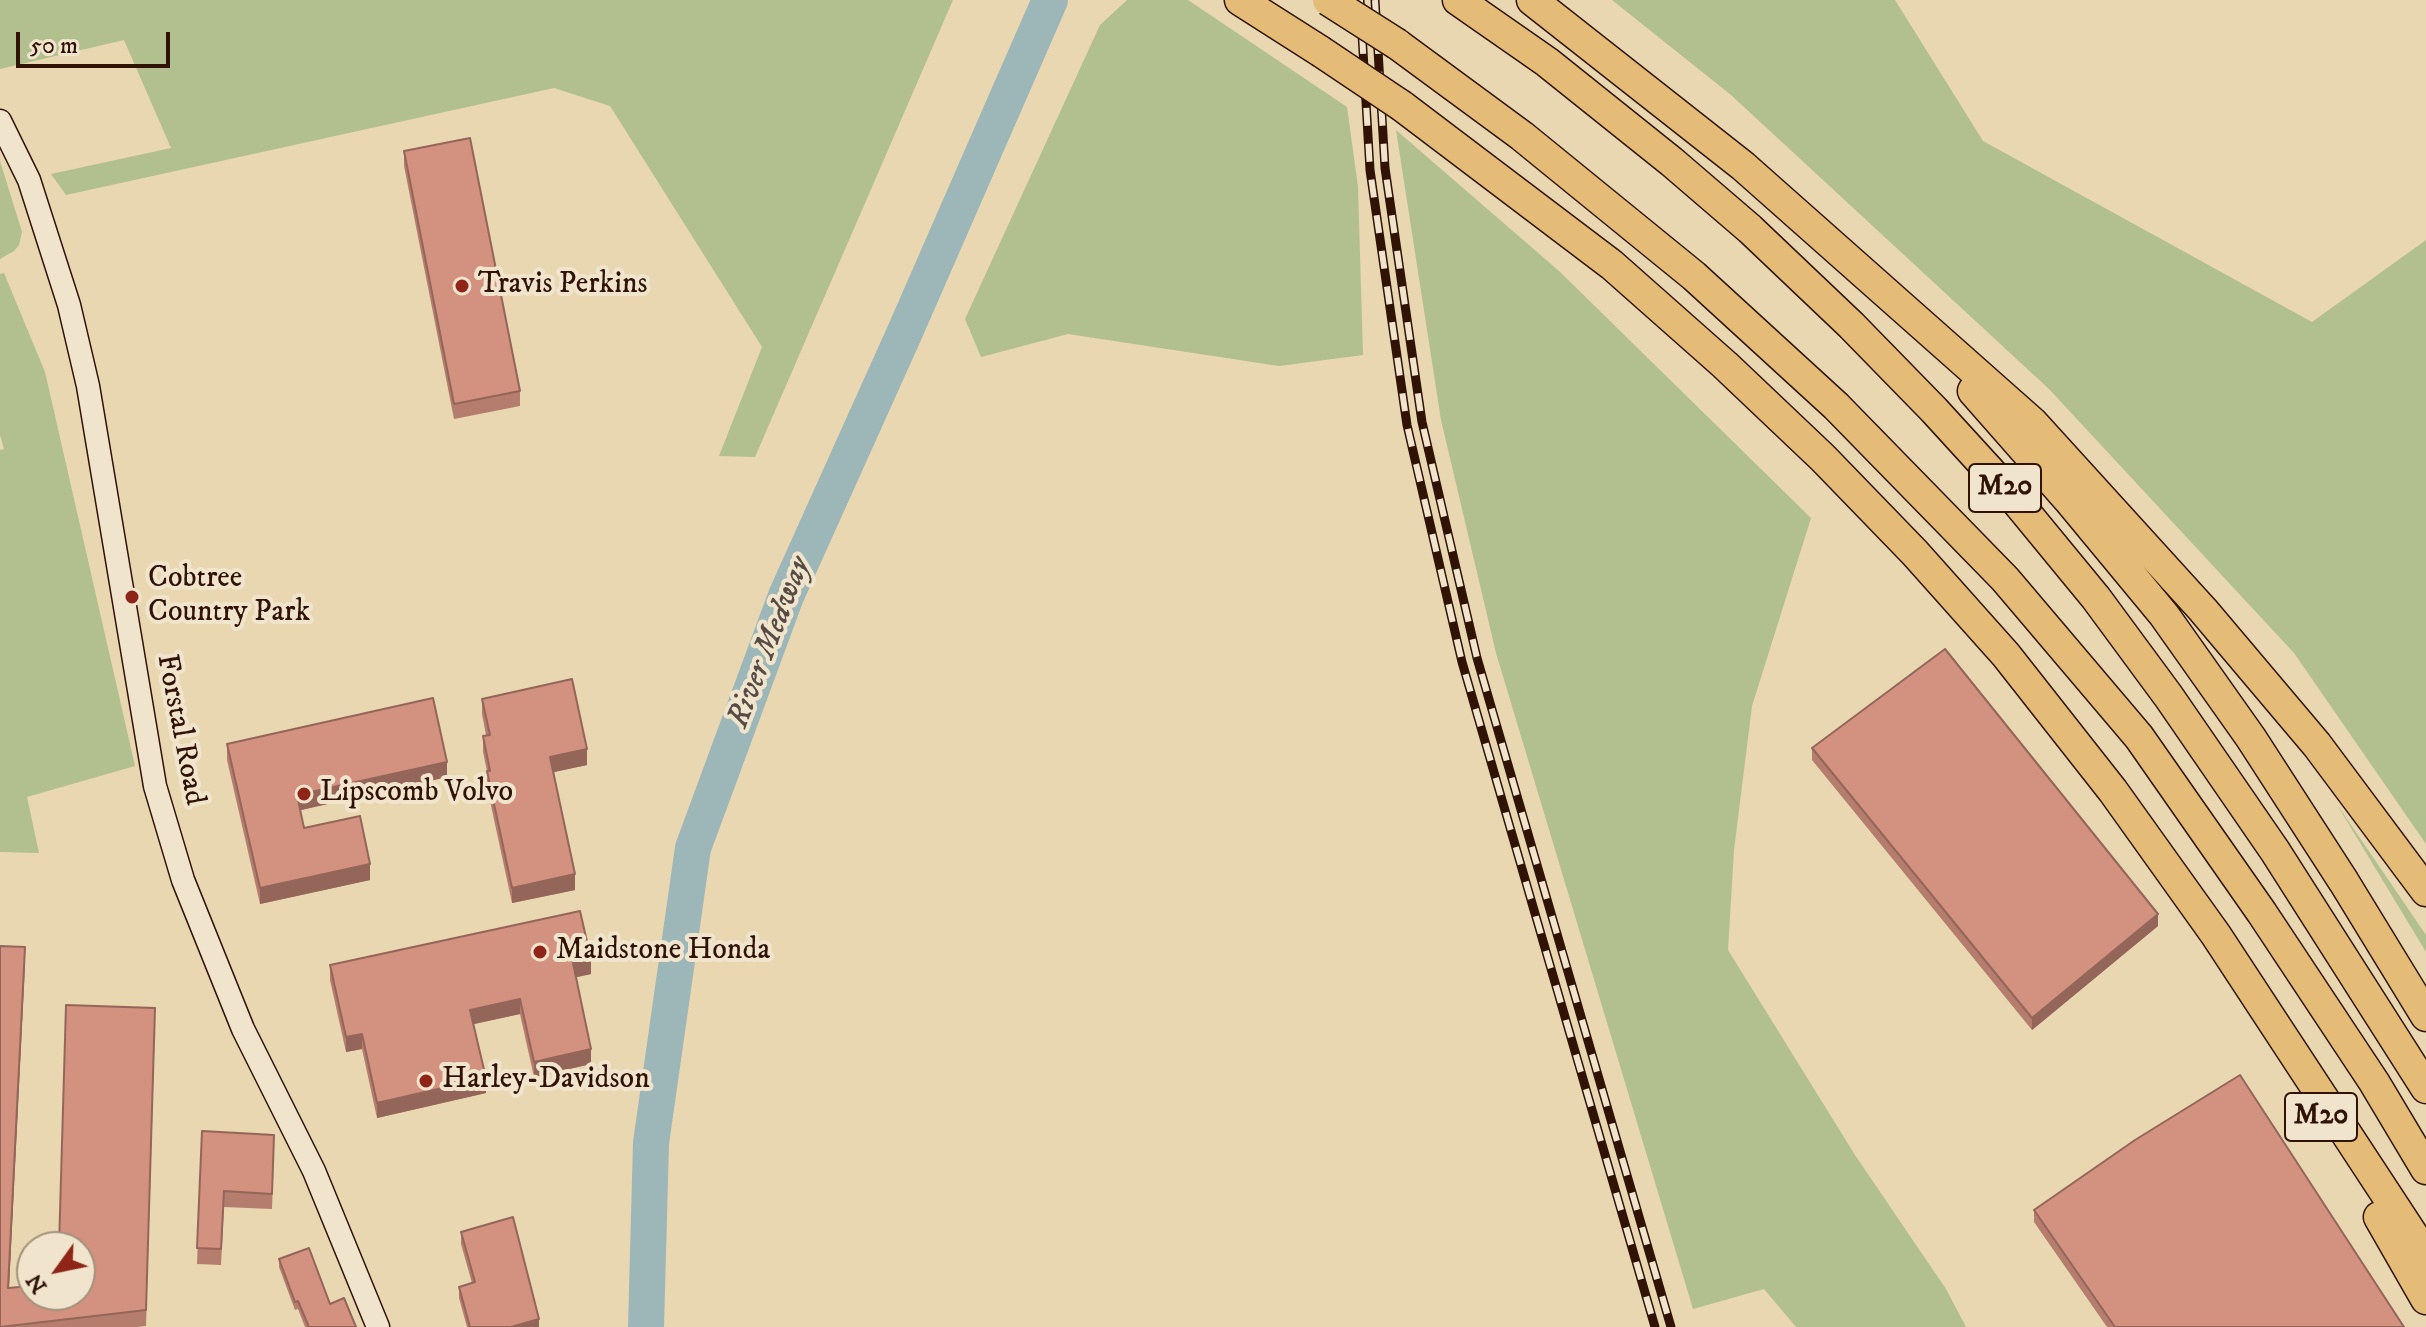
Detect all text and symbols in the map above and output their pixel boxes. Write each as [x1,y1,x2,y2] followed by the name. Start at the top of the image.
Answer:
[20,16,174,66] scale bar
[30,31,78,61] text: 50 m
[478,268,648,304] place label: Travis Perkins
[453,277,471,295] marker: Travis Perkins
[1969,464,2041,512] road number: M20
[721,552,821,734] water label: River Medway
[148,562,310,632] place label: Cobtree Country Park
[123,588,141,606] marker: Cobtree Country Park
[147,651,211,809] street label: Forstal Road
[320,776,513,812] place label: Lipscomb Volvo
[295,785,313,803] marker: Lipscomb Volvo
[556,934,770,970] place label: Maidstone Honda
[531,943,549,961] marker: Maidstone Honda
[442,1063,650,1099] place label: Harley-Davidson
[417,1072,435,1090] marker: Harley-Davidson
[2285,1093,2357,1141] road number: M20
[16,1231,96,1311] north arrow
[21,1268,53,1298] text: N

